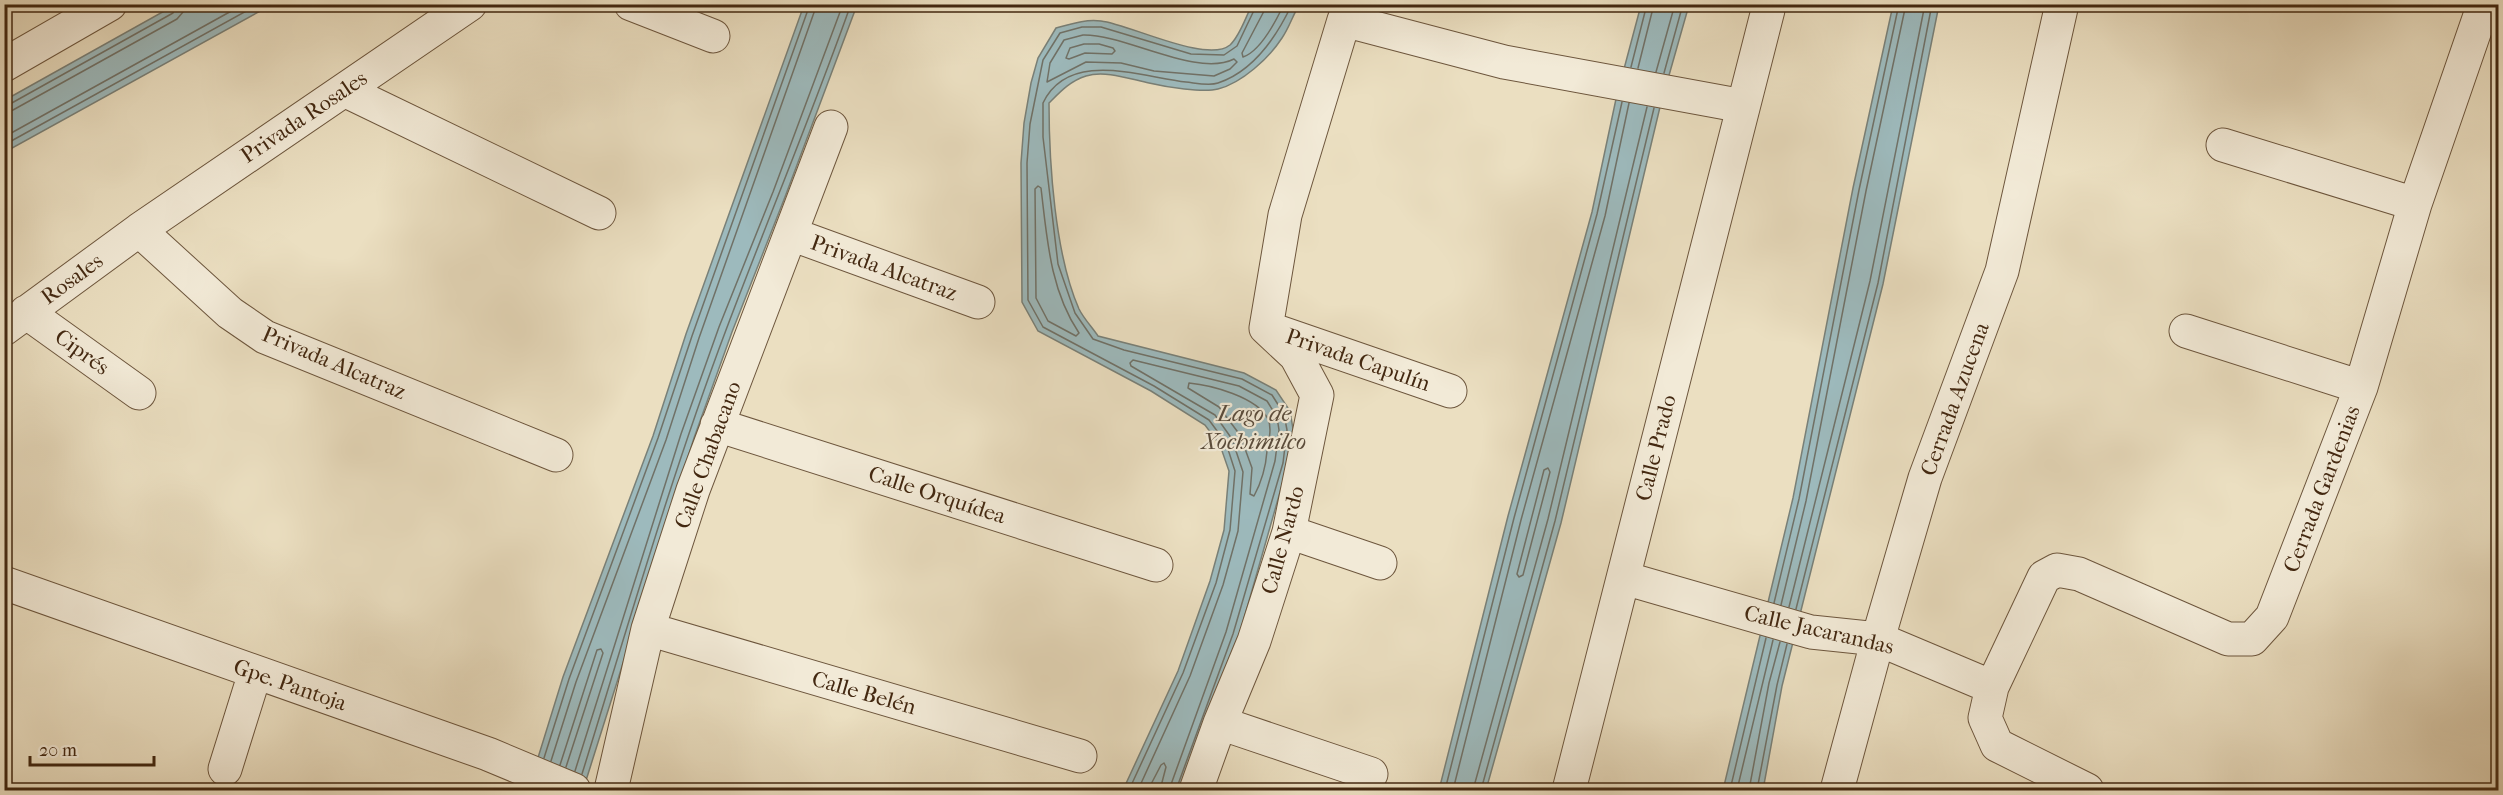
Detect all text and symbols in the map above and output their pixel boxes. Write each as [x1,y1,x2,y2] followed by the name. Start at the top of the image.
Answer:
[236,65,372,169] street label: Privada Rosales
[807,229,961,307] street label: Privada Alcatraz
[36,248,108,310] street label: Rosales
[1915,318,1995,479] street label: Cerrada Azucena
[258,321,410,405] street label: Privada Alcatraz
[50,323,114,381] street label: Ciprés
[1282,323,1434,397] street label: Privada Capulín
[669,378,747,532] street label: Calle Chabacano
[1630,392,1682,504] street label: Calle Prado
[1200,399,1306,455] water label: Lago de Xochimilco
[2278,402,2366,576] street label: Cerrada Gardenias
[865,461,1010,530] street label: Calle Orquídea
[1256,483,1310,597] street label: Calle Nardo
[1742,600,1896,660] street label: Calle Jacarandas
[230,654,351,717] street label: Gpe. Pantoja
[809,666,919,720] street label: Calle Belén
[30,729,154,767] scale bar
[39,740,77,761] text: 20 m

